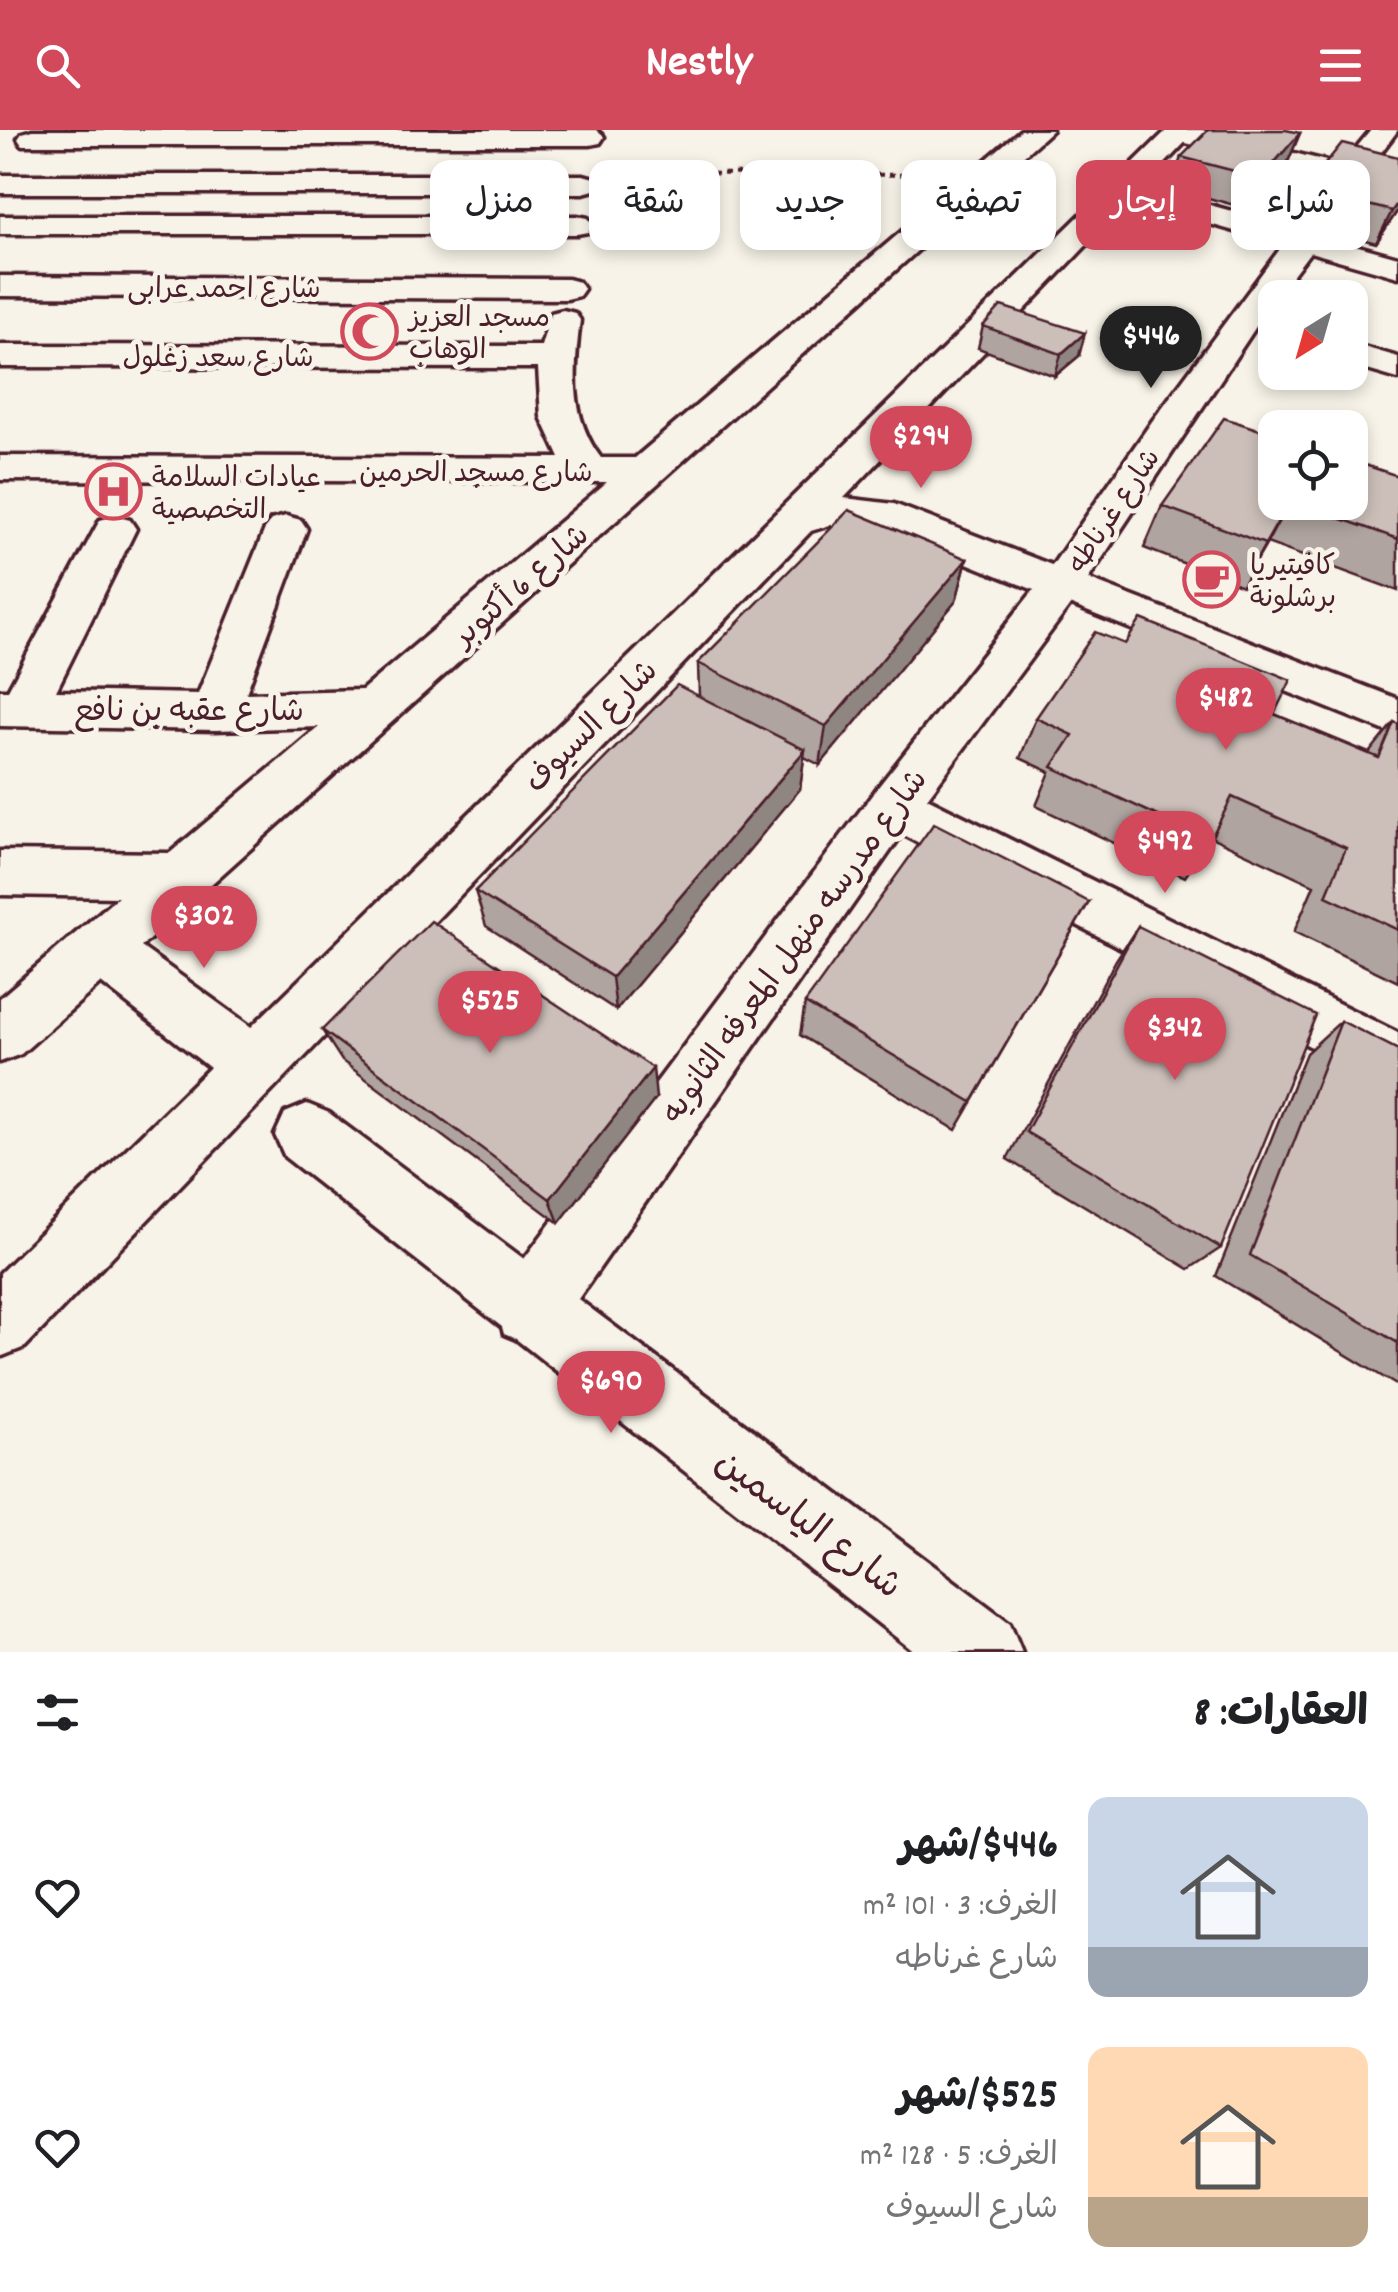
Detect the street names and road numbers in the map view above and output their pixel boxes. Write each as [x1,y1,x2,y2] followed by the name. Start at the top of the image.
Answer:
[127,272,321,312] street label: شارع احمد عرابى
[122,341,314,381] street label: شارع سعد زغلول
[1060,442,1173,583] street label: شارع غرناطه
[359,456,593,496] street label: شارع مسجد الحرمين
[443,515,602,662] street label: شارع 6 أكتوبر
[516,651,671,806] street label: شارع السيوف
[74,691,304,737] street label: شارع عقبه بن نافع
[653,761,942,1135] street label: شارع مدرسه منهل المعرفه الثانويه
[701,1437,912,1615] street label: شارع الياسمين

